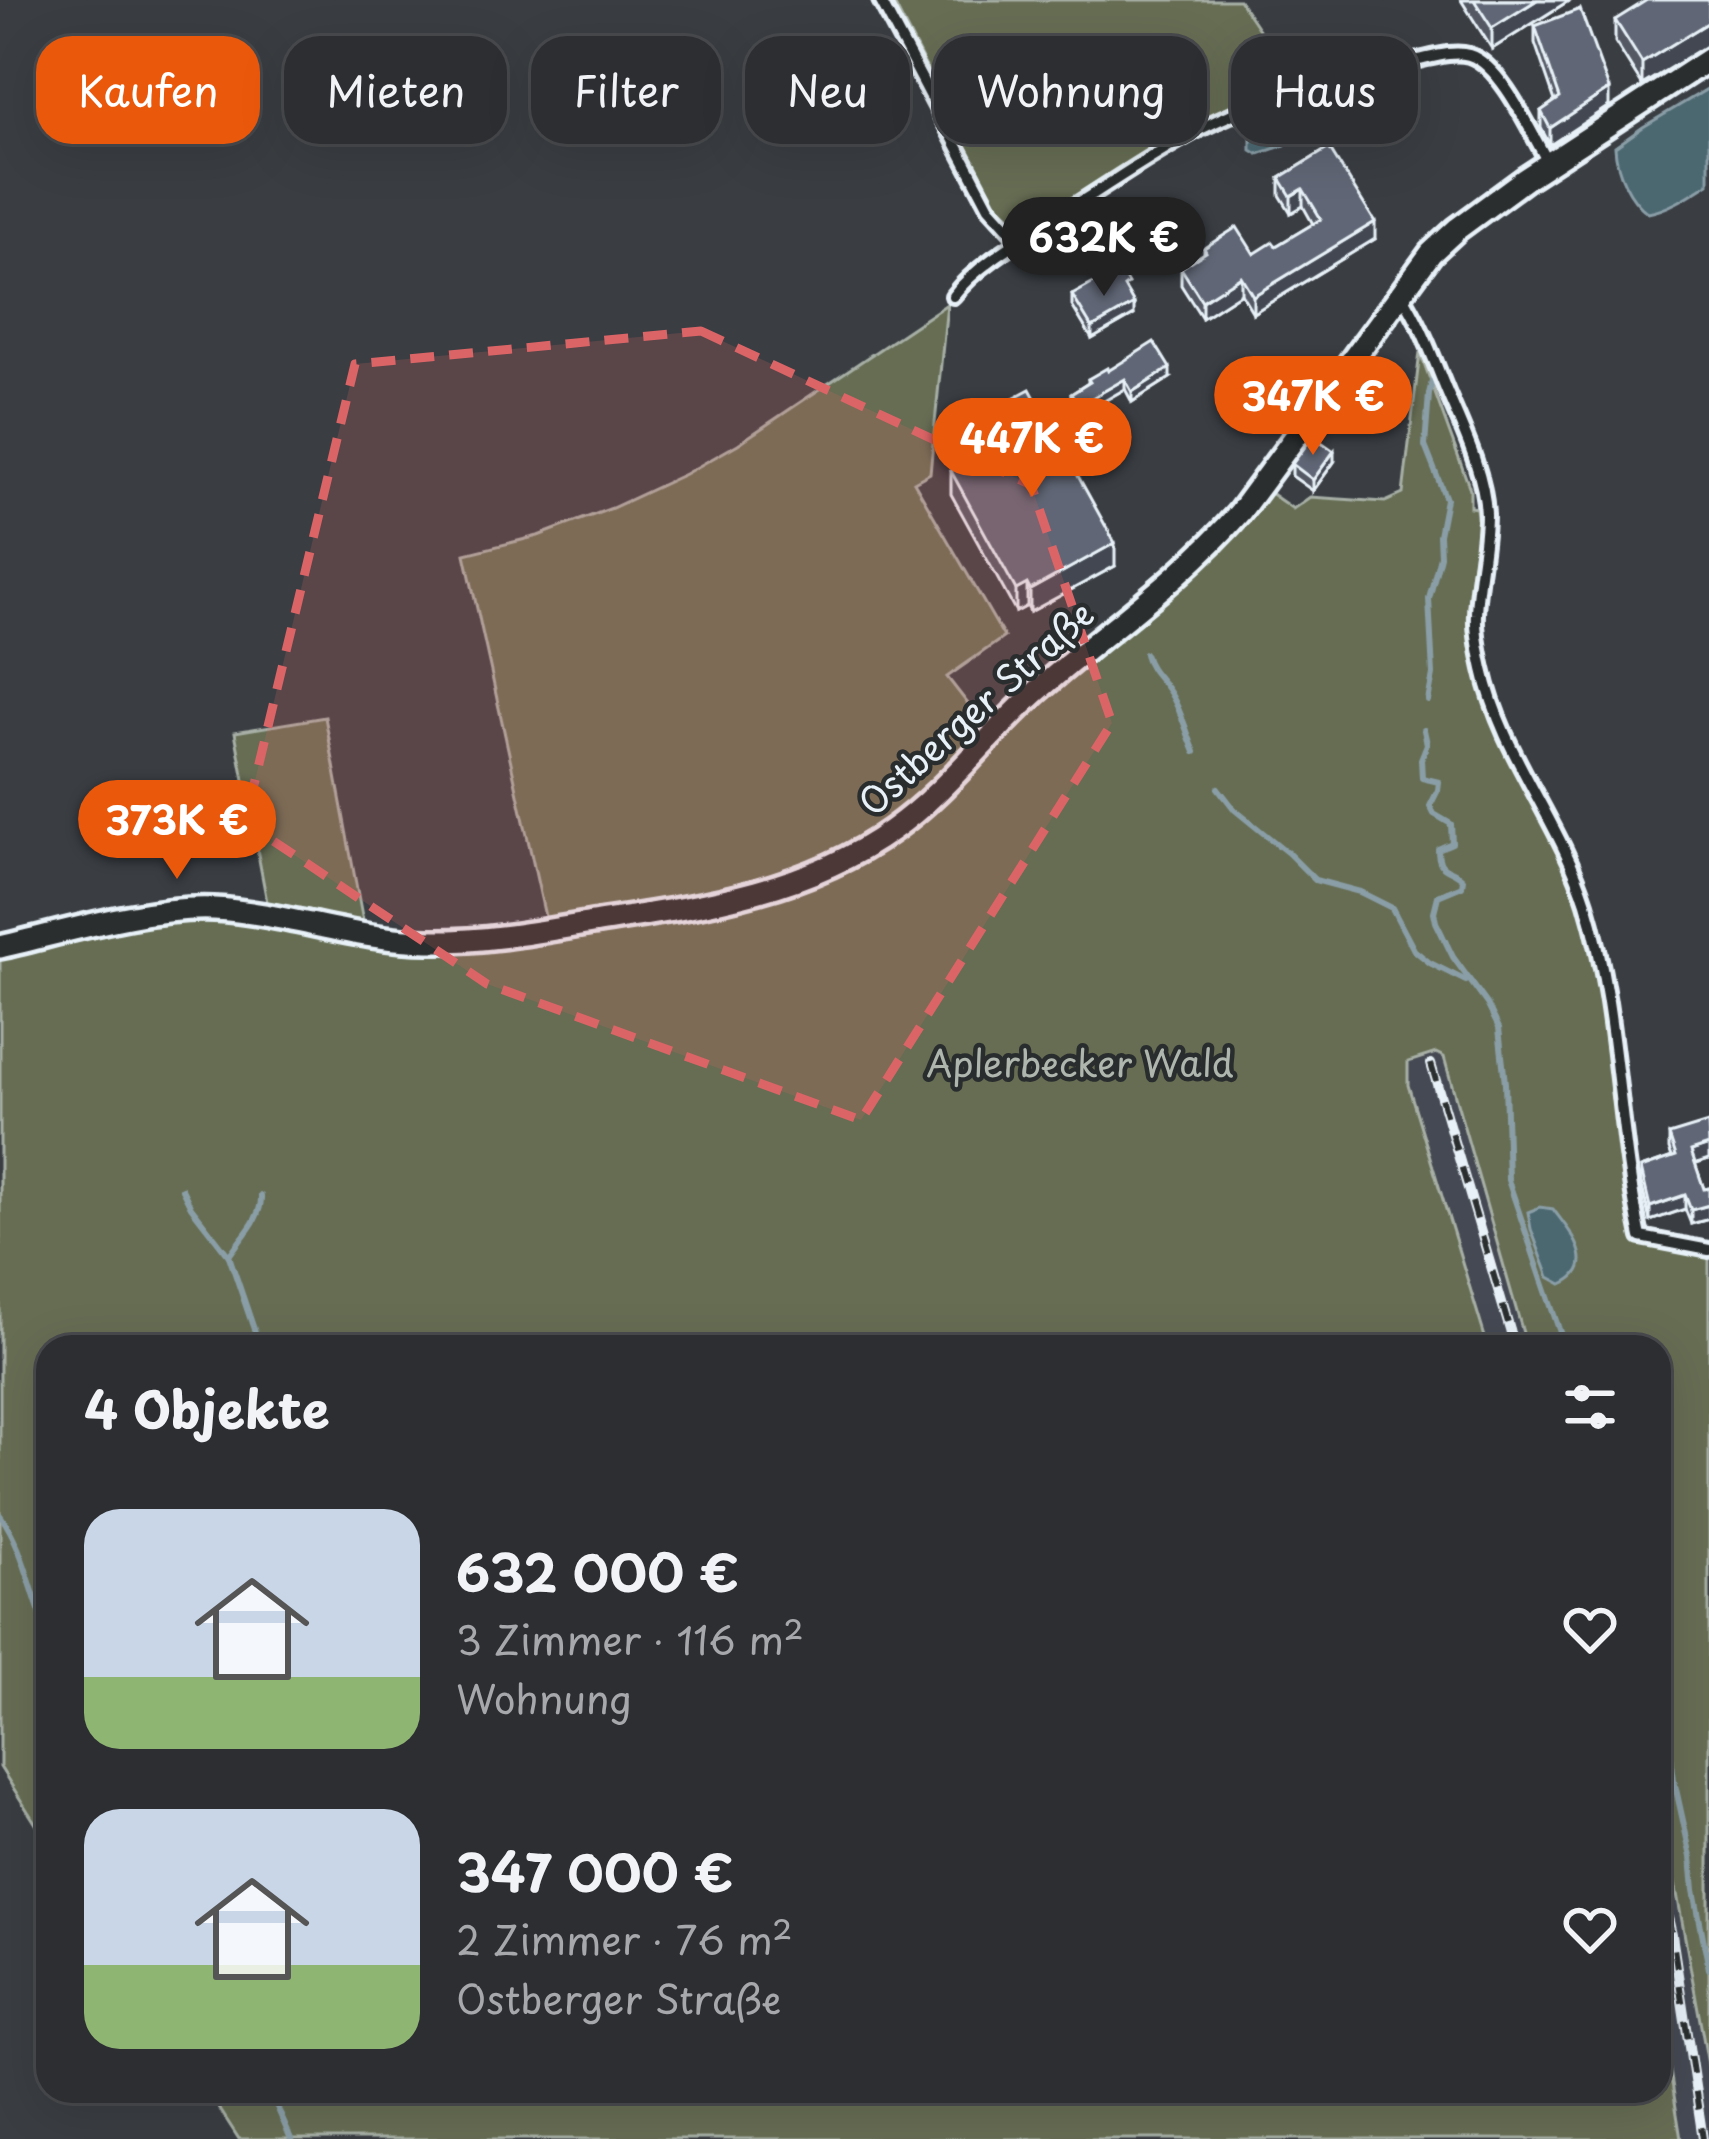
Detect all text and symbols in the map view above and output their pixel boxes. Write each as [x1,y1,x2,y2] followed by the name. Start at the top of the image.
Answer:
[36,36,260,144] chip: Kaufen
[284,36,507,144] chip: Mieten
[531,36,721,144] chip: Filter
[745,36,910,144] chip: Neu
[934,36,1207,144] chip: Wohnung
[1231,36,1418,144] chip: Haus
[1006,197,1202,299] pin: 632K €
[1029,206,1179,265] text: 632K €
[1215,356,1411,458] pin: 347K €
[1241,365,1385,424] text: 347K €
[934,398,1130,500] pin: 447K €
[960,407,1104,466] text: 447K €
[845,586,1105,828] street label: Ostberger Straße
[79,780,275,882] pin: 373K €
[105,789,249,848] text: 373K €
[926,1035,1234,1089] park label: Aplerbecker Wald
[84,1369,330,1446] text: 4 Objekte
[1557,1374,1623,1440] icon: filters
[456,1532,739,1609] text: 632 000 €
[180,1557,324,1701] icon: home
[1557,1596,1623,1662] icon: heart
[456,1609,804,1668] text: 3 Zimmer · 116 m²
[456,1668,632,1727] text: Wohnung
[456,1832,734,1909] text: 347 000 €
[180,1857,324,2001] icon: home
[1557,1896,1623,1962] icon: heart
[456,1909,793,1968] text: 2 Zimmer · 76 m²
[456,1968,781,2027] text: Ostberger Straße

